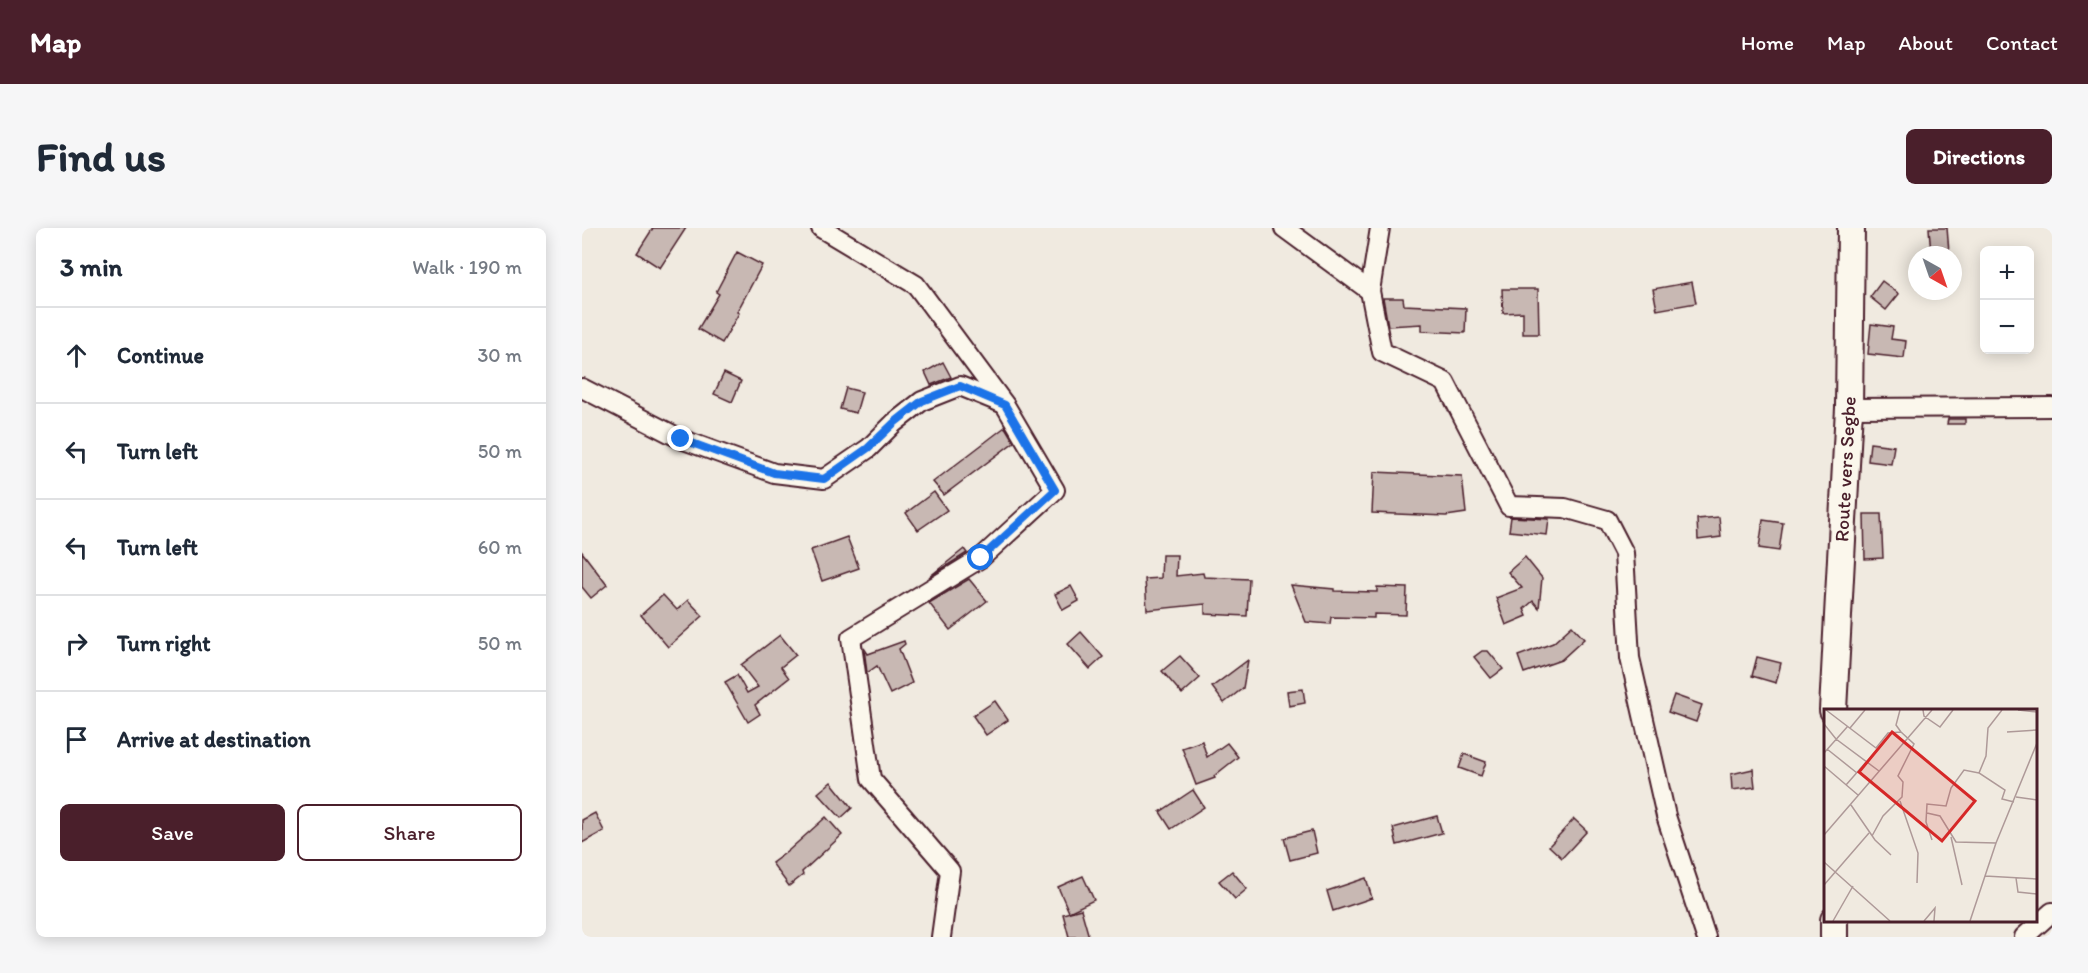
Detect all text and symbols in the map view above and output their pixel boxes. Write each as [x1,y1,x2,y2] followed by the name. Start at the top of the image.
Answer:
[30,25,81,59] text: Map
[1741,30,1794,55] text: Home
[1827,30,1866,55] text: Map
[1899,30,1953,55] text: About
[1986,30,2058,55] text: Contact
[1906,129,2052,184] button: Directions
[36,131,166,182] text: Find us
[1908,246,1962,300] north arrow
[1980,246,2034,354] map controls
[1980,246,2034,300] button: +
[60,251,122,283] text: 3 min
[412,255,522,279] text: Walk · 190 m
[1980,300,2034,354] button: −
[60,339,93,372] icon: ahead
[117,342,204,369] text: Continue
[477,343,522,367] text: 30 m
[1829,396,1861,542] street label: Route vers Segbe
[667,425,693,451] route end
[60,435,93,468] icon: left
[117,438,198,465] text: Turn left
[478,439,522,463] text: 50 m
[60,531,93,564] icon: left
[117,534,198,561] text: Turn left
[478,535,522,559] text: 60 m
[967,544,993,570] route start
[60,627,93,660] icon: right
[117,630,211,657] text: Turn right
[478,631,522,655] text: 50 m
[1824,709,2037,922] inset map
[60,723,93,756] icon: arrive
[117,726,311,753] text: Arrive at destination
[60,804,285,861] button: Save
[297,804,522,861] button: Share

